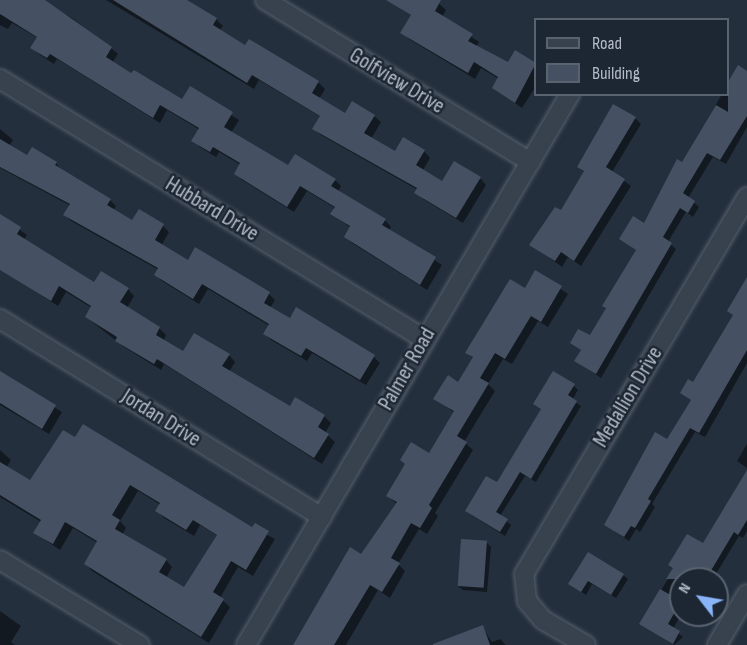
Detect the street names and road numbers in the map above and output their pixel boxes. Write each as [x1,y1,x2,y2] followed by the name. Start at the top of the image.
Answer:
[345,42,449,120] street label: Golfview Drive
[161,171,263,247] street label: Hubbard Drive
[373,323,441,415] street label: Palmer Road
[588,342,668,452] street label: Medallion Drive
[116,383,206,453] street label: Jordan Drive

